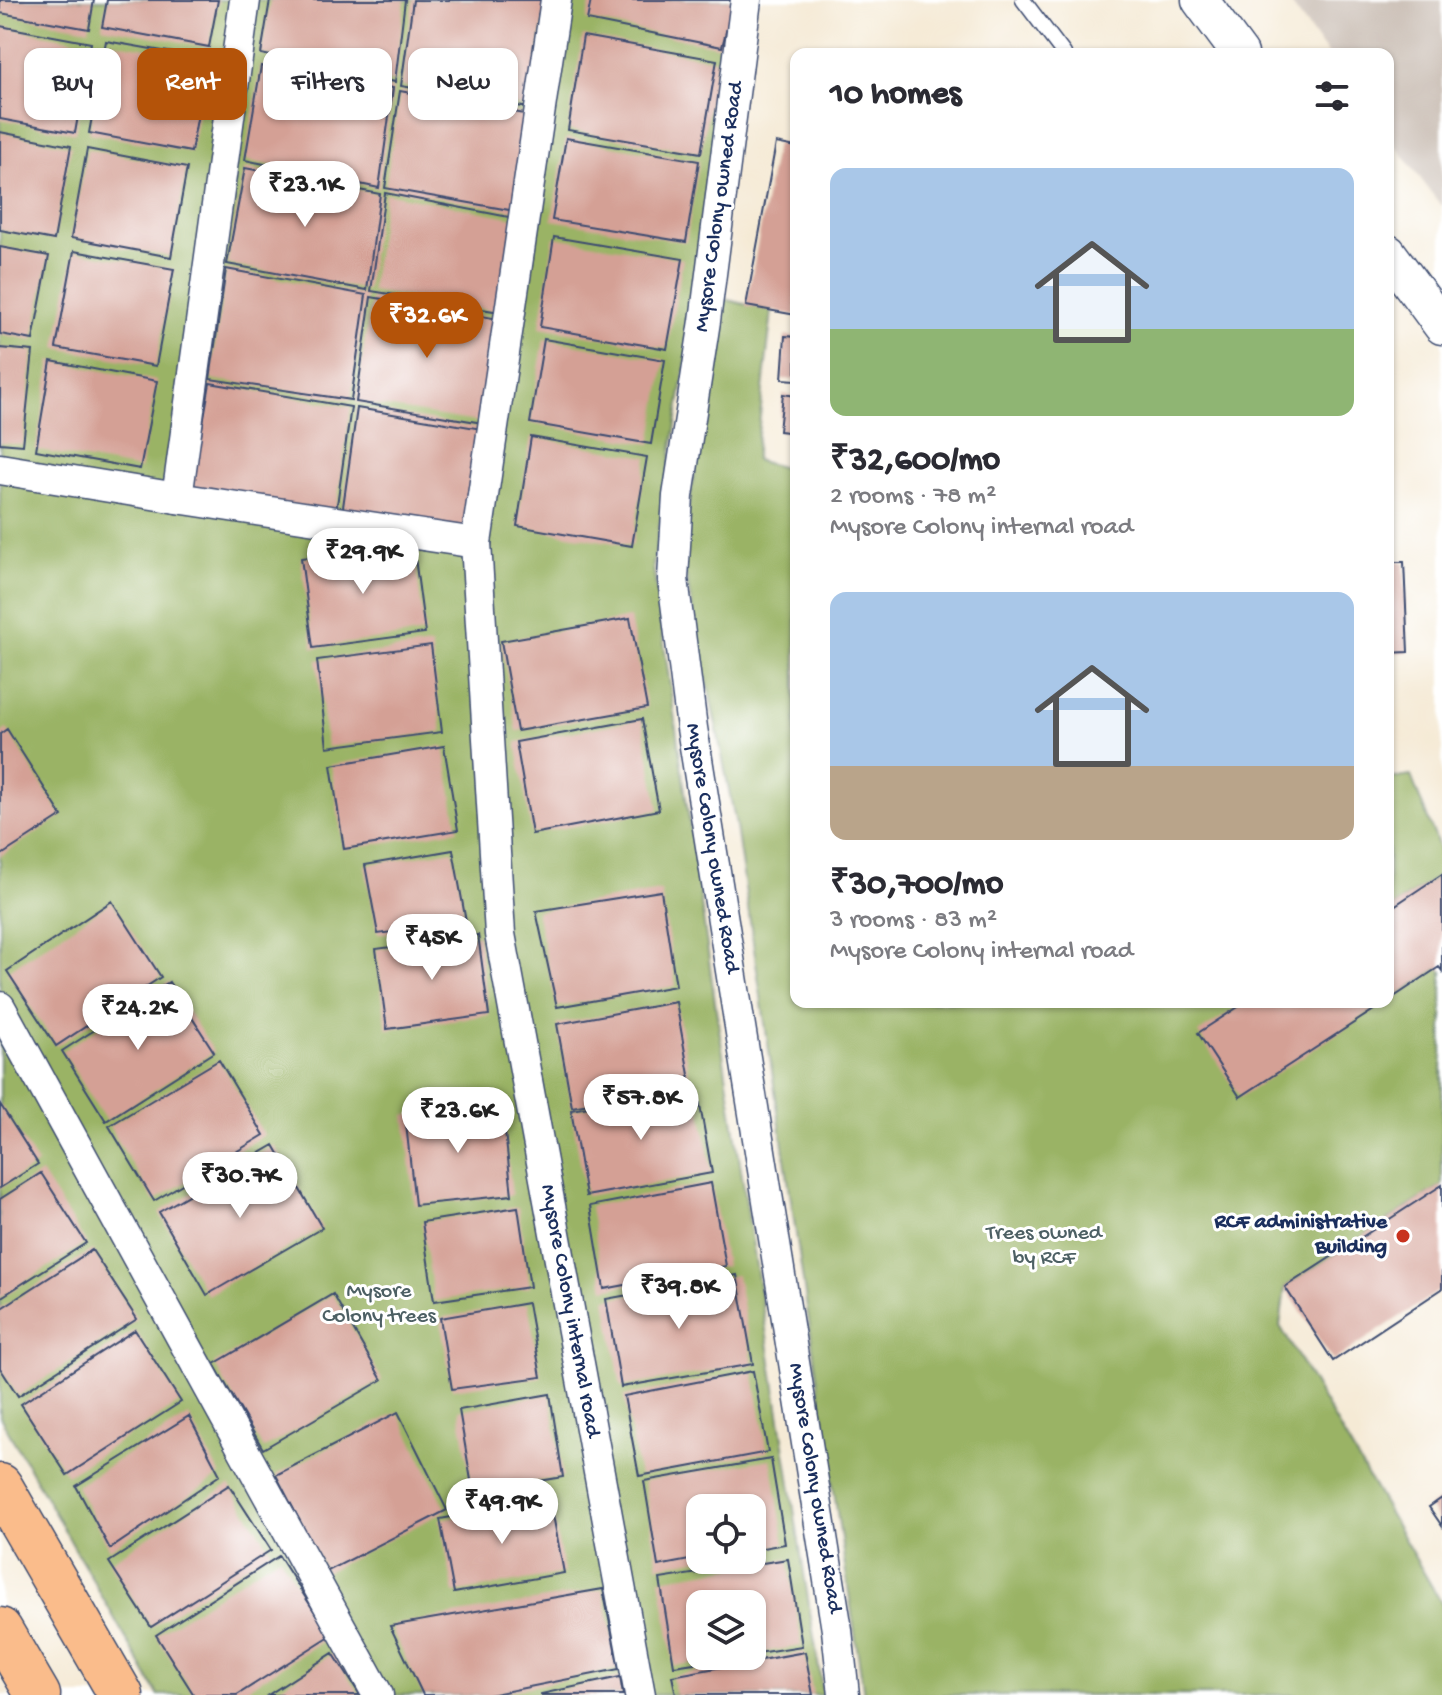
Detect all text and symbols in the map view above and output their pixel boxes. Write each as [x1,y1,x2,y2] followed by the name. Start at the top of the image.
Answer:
[24,48,121,120] chip: Buy
[137,48,247,120] chip: Rent
[263,48,392,120] chip: Filters
[408,48,518,120] chip: New
[1310,74,1354,118] icon: filters
[830,76,961,116] text: 10 homes
[690,78,751,334] street label: Mysore Colony owned Road
[240,161,370,229] pin: ₹23.1K
[268,171,342,202] text: ₹23.1K
[1020,220,1164,364] icon: home
[362,292,492,360] pin: ₹32.6K
[389,302,465,333] text: ₹32.6K
[830,442,1000,482] text: ₹32,600/mo
[830,482,996,513] text: 2 rooms · 78 m²
[830,513,1133,544] text: Mysore Colony internal road
[298,528,428,596] pin: ₹29.9K
[325,538,401,569] text: ₹29.9K
[1020,644,1164,788] icon: home
[678,722,745,977] street label: Mysore Colony owned Road
[830,866,1003,906] text: ₹30,700/mo
[830,906,997,937] text: 3 rooms · 83 m²
[385,914,479,982] pin: ₹45K
[404,924,460,955] text: ₹45K
[830,937,1133,968] text: Mysore Colony internal road
[73,984,203,1052] pin: ₹24.2K
[100,994,176,1025] text: ₹24.2K
[576,1074,706,1142] pin: ₹57.8K
[602,1084,680,1115] text: ₹57.8K
[393,1087,523,1155] pin: ₹23.6K
[420,1097,496,1128] text: ₹23.6K
[175,1152,305,1220] pin: ₹30.7K
[200,1162,280,1193] text: ₹30.7K
[533,1183,606,1442] street label: Mysore Colony internal road
[1213,1210,1388,1261] place label: RCF administrative Building
[984,1221,1104,1272] park label: Trees owned by RCF
[1394,1227,1412,1245] marker: RCF administrative Building
[614,1263,744,1331] pin: ₹39.8K
[640,1273,718,1304] text: ₹39.8K
[322,1279,437,1330] park label: Mysore Colony trees
[781,1361,847,1617] street label: Mysore Colony owned Road
[437,1478,567,1546] pin: ₹49.9K
[464,1488,540,1519] text: ₹49.9K
[686,1494,766,1670] map controls
[686,1494,766,1574] button: locate
[686,1590,766,1670] button: layers

